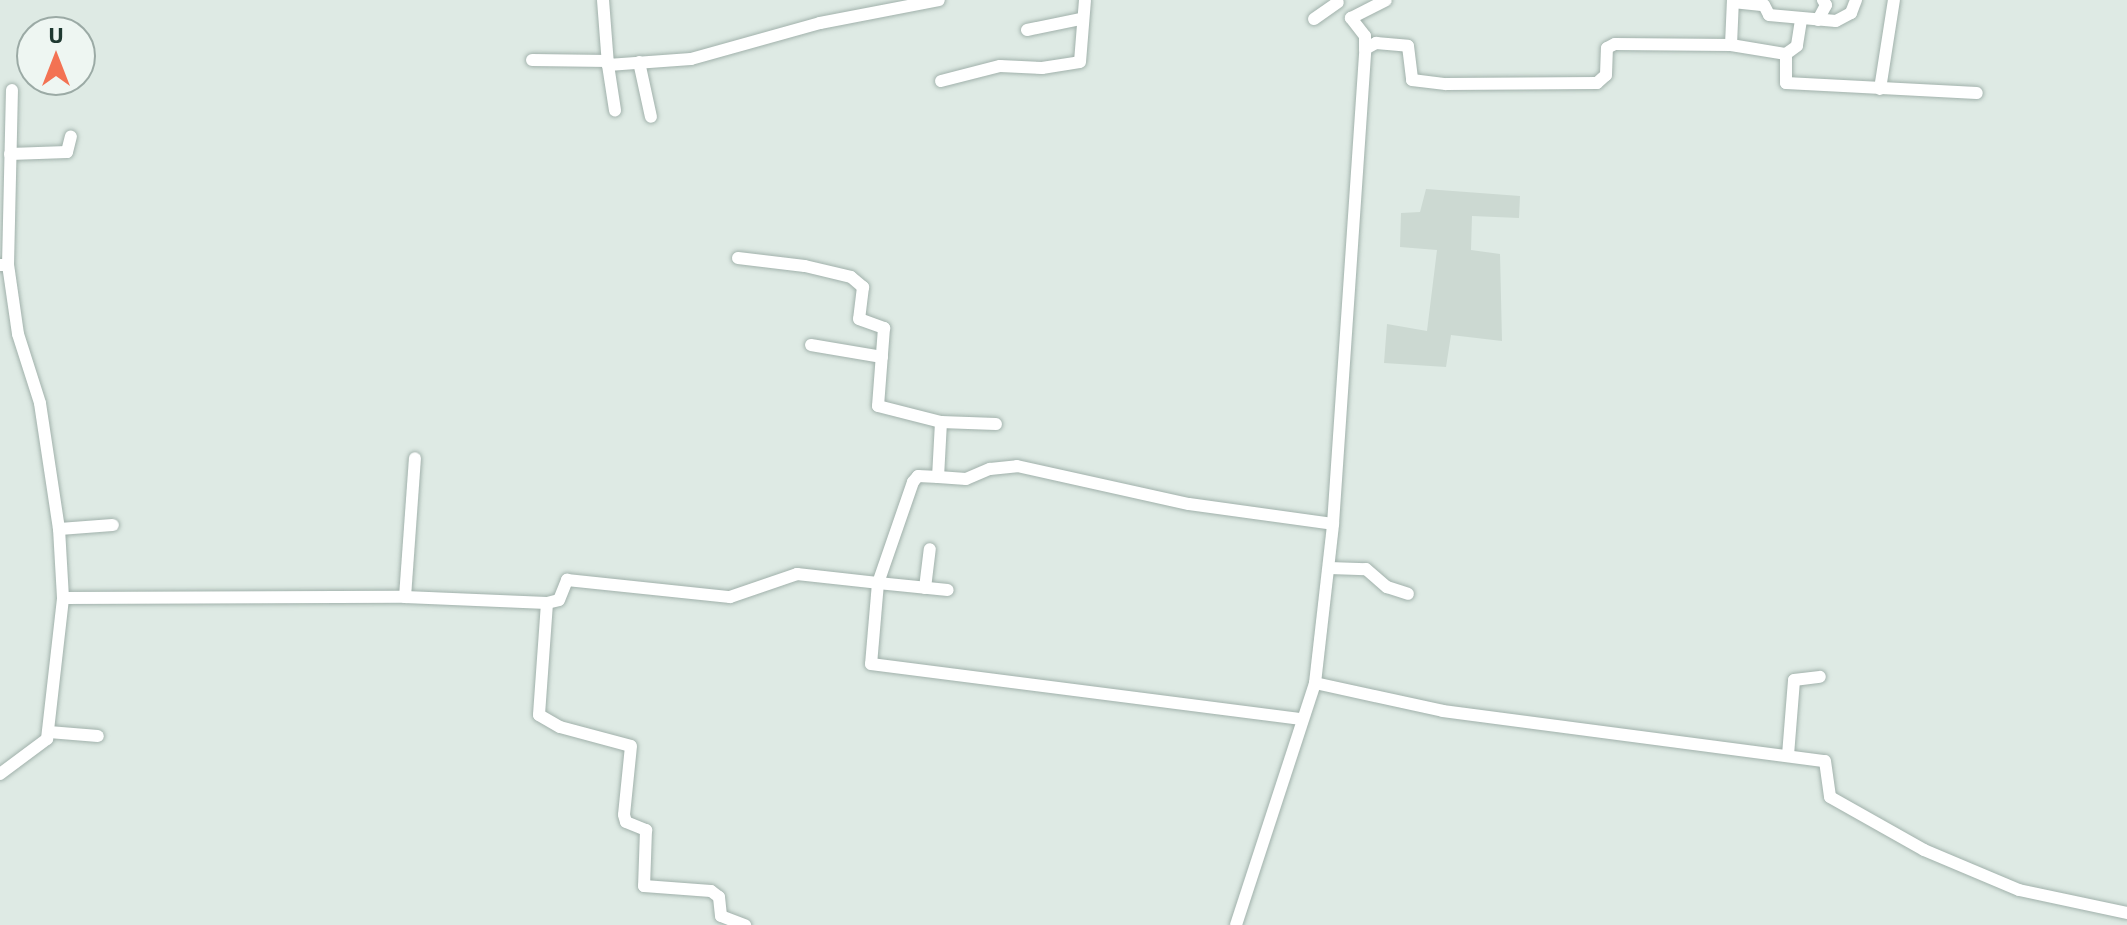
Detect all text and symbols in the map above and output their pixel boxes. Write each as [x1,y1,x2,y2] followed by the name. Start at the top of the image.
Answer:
[16,16,96,96] north arrow
[48,21,64,47] text: U

